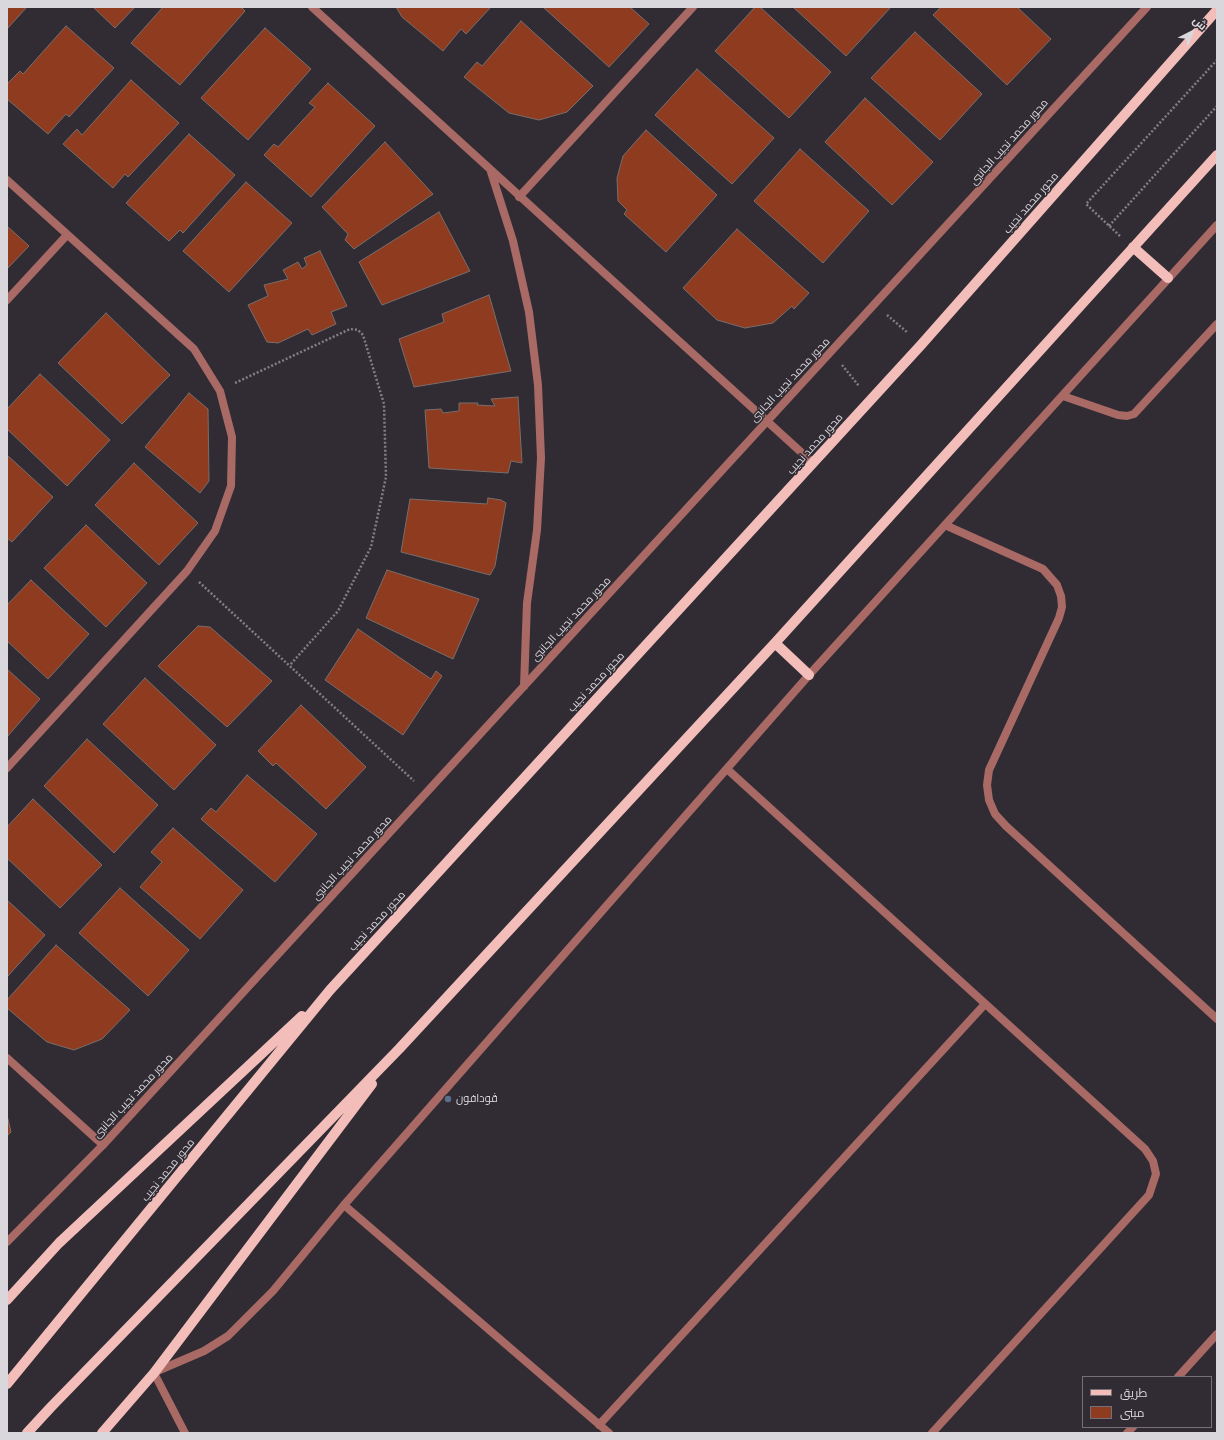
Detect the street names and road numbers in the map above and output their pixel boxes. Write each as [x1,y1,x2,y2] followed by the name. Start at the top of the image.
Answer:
[967,96,1051,188] street label: محور محمد نجيب الجانبى
[1001,170,1061,236] street label: محور محمد نجيب
[747,335,833,425] street label: محور محمد نجيب الجانبى
[784,411,846,477] street label: محور محمد نجيب
[528,574,614,664] street label: محور محمد نجيب الجانبى
[565,649,627,715] street label: محور محمد نجيب
[309,813,395,903] street label: محور محمد نجيب الجانبى
[346,888,408,954] street label: محور محمد نجيب
[90,1051,176,1141] street label: محور محمد نجيب الجانبى
[139,1136,197,1204] street label: محور محمد نجيب

